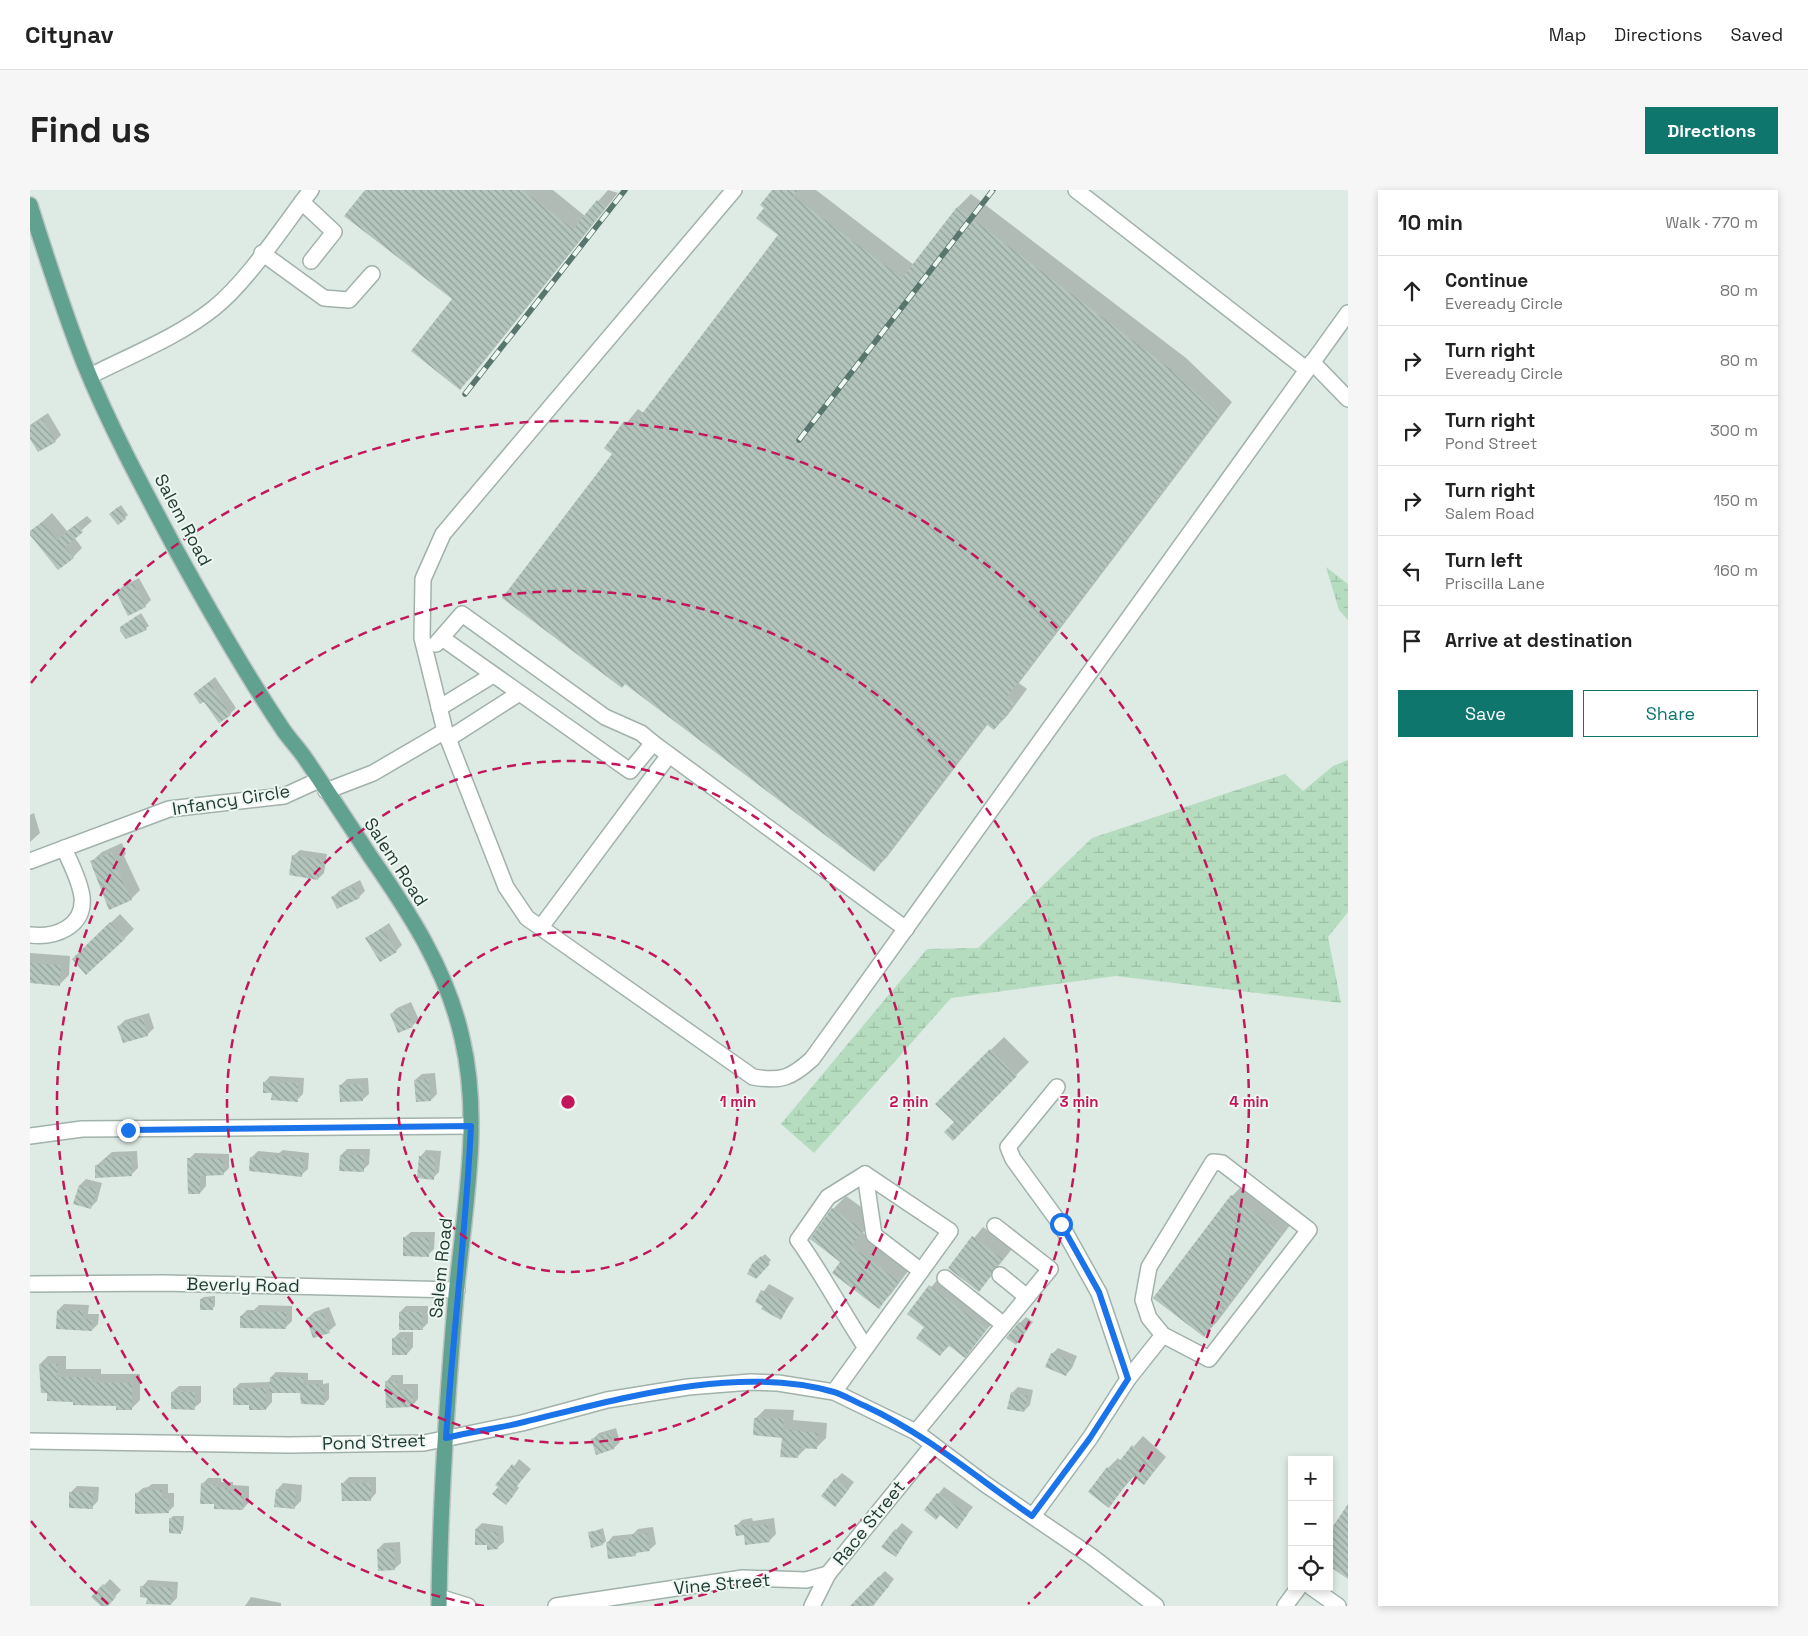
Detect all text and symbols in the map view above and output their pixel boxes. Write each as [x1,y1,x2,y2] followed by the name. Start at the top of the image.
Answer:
[25,19,114,50] text: Citynav
[1549,23,1586,46] text: Map
[1614,23,1703,46] text: Directions
[1731,23,1783,46] text: Saved
[1645,107,1778,154] button: Directions
[30,108,151,152] text: Find us
[1398,209,1463,236] text: 10 min
[1665,212,1758,233] text: Walk · 770 m
[1445,268,1528,293] text: Continue
[1398,277,1426,305] icon: ahead
[1720,280,1758,301] text: 80 m
[1445,293,1563,314] text: Eveready Circle
[1445,338,1535,363] text: Turn right
[1398,347,1426,375] icon: right
[1720,350,1758,371] text: 80 m
[1445,363,1563,384] text: Eveready Circle
[1445,408,1535,433] text: Turn right
[1398,417,1426,445] icon: right
[1710,420,1758,441] text: 300 m
[1445,433,1537,454] text: Pond Street
[150,470,217,570] street label: Salem Road
[1445,478,1535,503] text: Turn right
[1398,487,1426,515] icon: right
[1714,490,1758,511] text: 150 m
[1445,503,1535,524] text: Salem Road
[1445,548,1523,573] text: Turn left
[1398,557,1426,585] icon: left
[1713,560,1758,581] text: 160 m
[1445,573,1545,594] text: Priscilla Lane
[1398,627,1426,655] icon: arrive
[1445,628,1633,653] text: Arrive at destination
[1398,690,1573,737] button: Save
[1583,690,1758,737] button: Share
[170,779,291,820] street label: Infancy Circle
[359,813,434,910] street label: Salem Road
[720,1092,756,1111] text: 1 min
[890,1092,928,1111] text: 2 min
[1060,1092,1098,1111] text: 3 min
[1229,1092,1269,1111] text: 4 min
[559,1093,577,1111] centre of rings
[117,1119,140,1142] route end
[1050,1213,1073,1236] route start
[424,1217,457,1319] street label: Salem Road
[186,1272,300,1297] street label: Beverly Road
[322,1428,426,1455] street label: Pond Street
[1288,1456,1333,1591] map controls
[1288,1456,1333,1501] button: +
[827,1476,910,1570] street label: Race Street
[1288,1501,1333,1546] button: −
[1288,1546,1333,1591] button: locate
[673,1568,771,1599] street label: Vine Street

